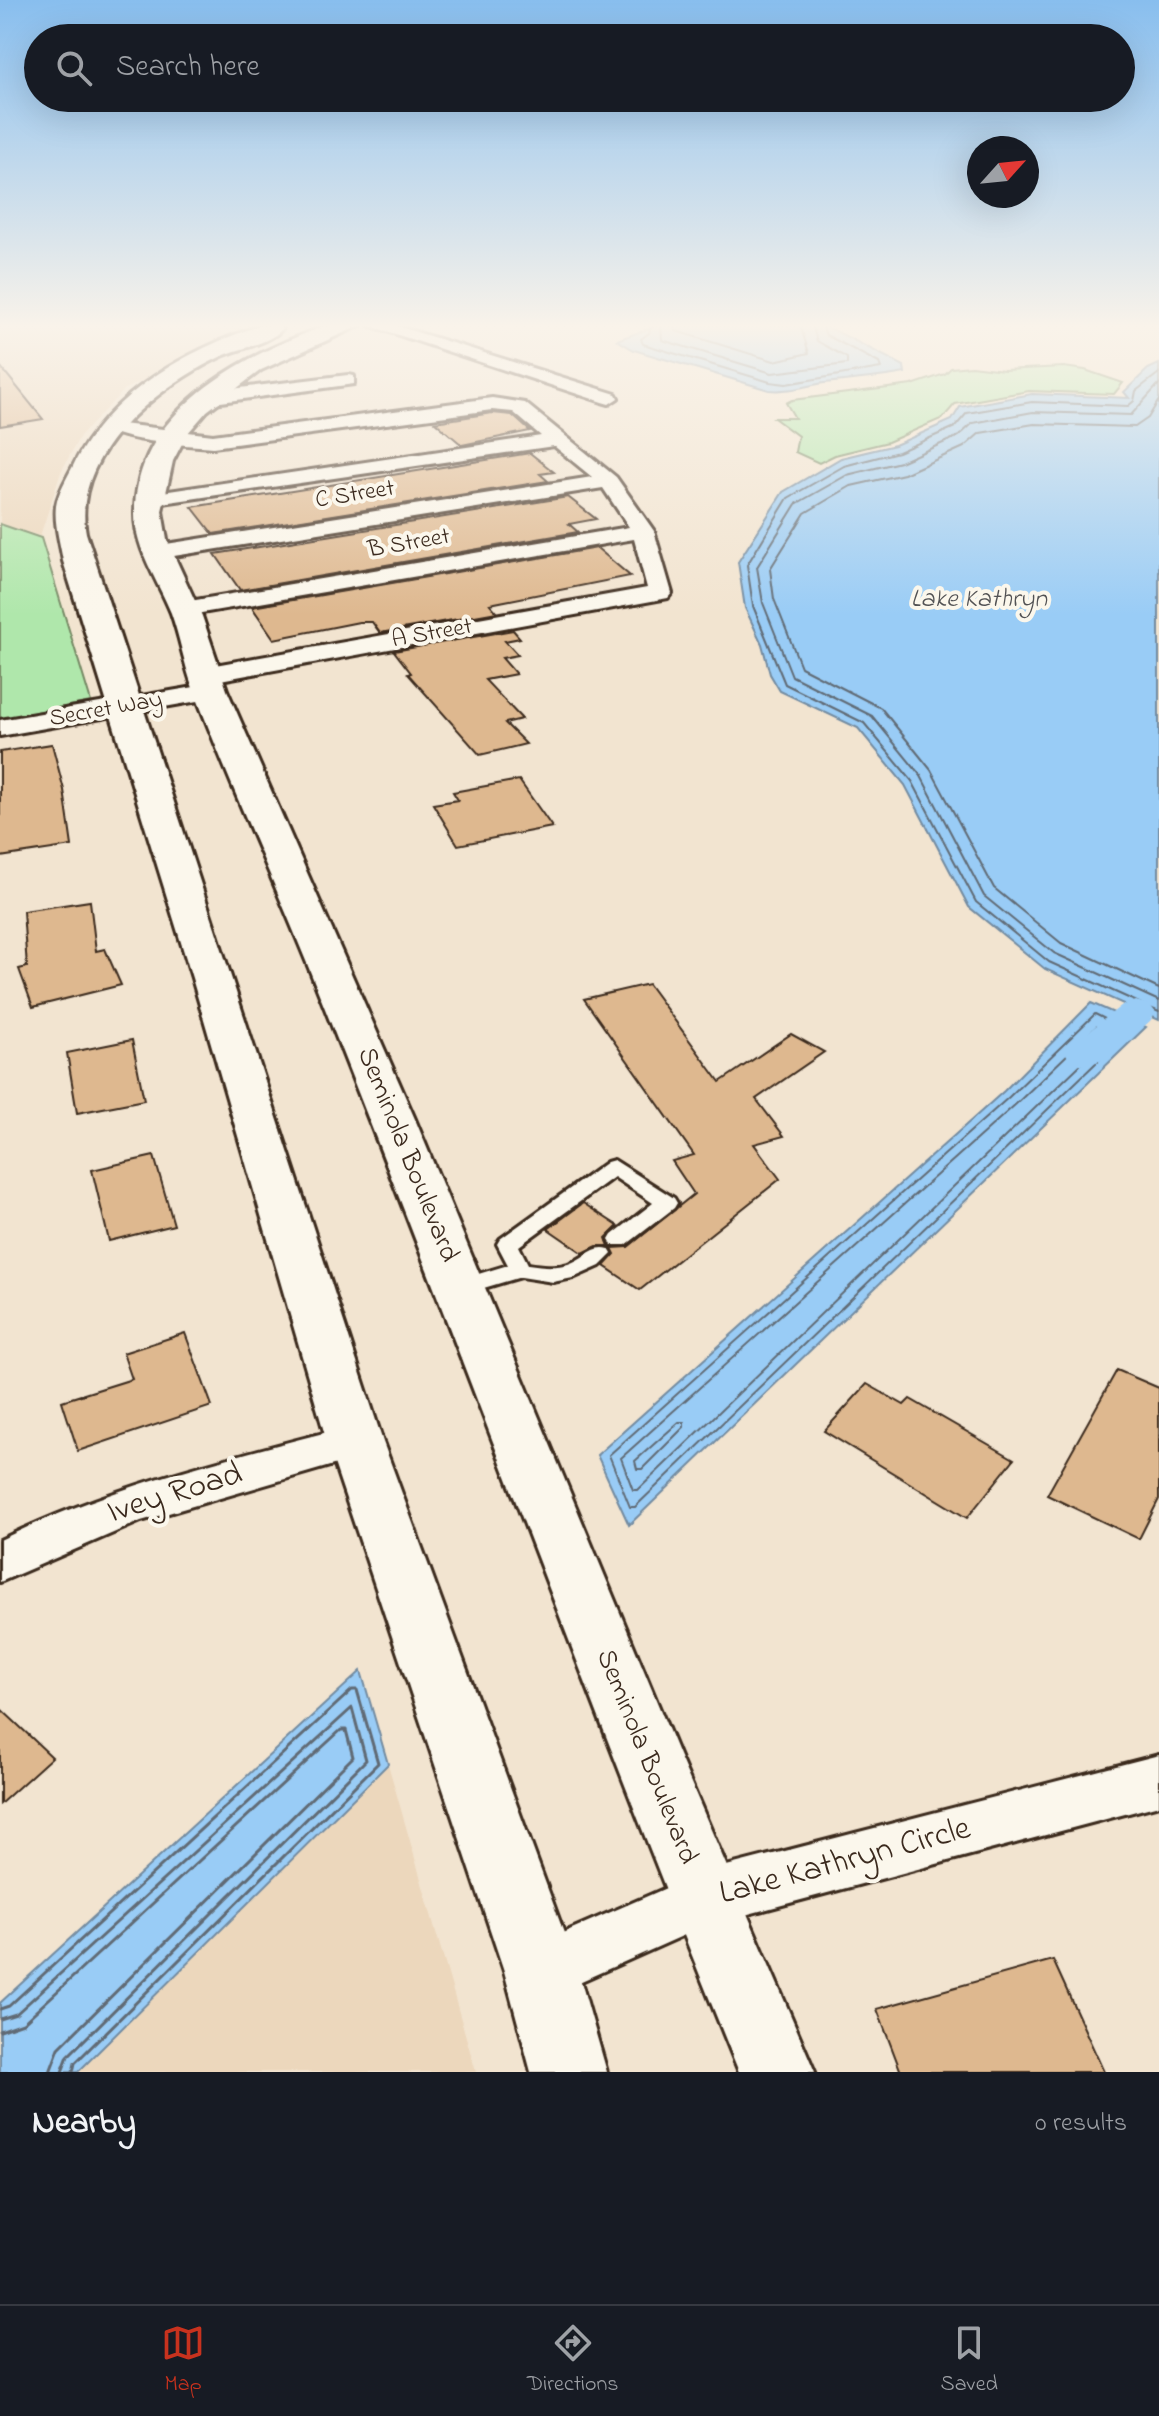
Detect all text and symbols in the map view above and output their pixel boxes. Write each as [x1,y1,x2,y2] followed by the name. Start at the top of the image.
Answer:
[24,24,1135,112] search box
[52,46,96,90] icon: search
[116,46,260,90] text: Search here
[967,136,1039,208] north arrow
[313,471,397,519] street label: C Street
[364,520,453,569] street label: B Street
[911,581,1048,619] water label: Lake Kathryn
[389,610,475,658] street label: A Street
[47,683,165,738] street label: Secret Way
[345,1041,469,1269] street label: Seminola Boulevard
[101,1450,249,1538] street label: Ivey Road
[584,1643,708,1871] street label: Seminola Boulevard
[714,1804,977,1920] street label: Lake Kathryn Circle
[32,2099,136,2149] text: Nearby
[1035,2105,1127,2143] text: 0 results
[161,2321,205,2401] tab: Map
[527,2321,618,2401] tab: Directions
[941,2321,998,2401] tab: Saved

